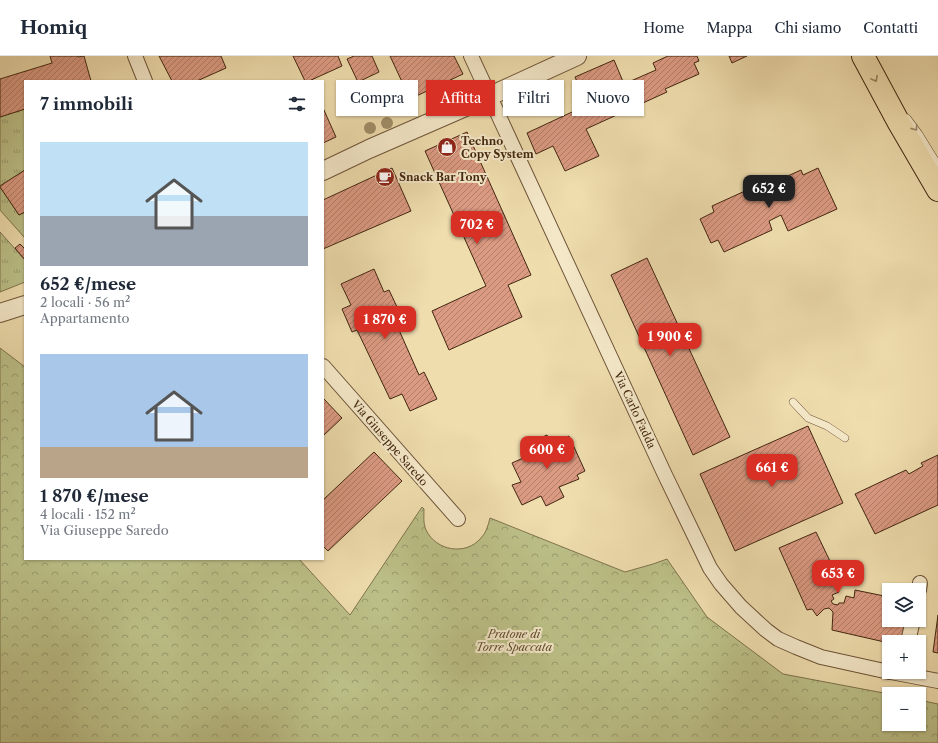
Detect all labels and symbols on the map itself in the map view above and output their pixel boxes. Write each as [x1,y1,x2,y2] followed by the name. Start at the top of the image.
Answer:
[870,74,878,82] one-way arrow
[910,124,917,131] one-way arrow
[461,134,534,161] place label: Techno Copy System
[436,136,458,158] shop icon: Techno Copy System
[374,166,396,188] cafe icon: Snack Bar Tony
[399,170,487,184] place label: Snack Bar Tony
[741,175,797,209] pin: 652 €
[449,211,505,245] pin: 702 €
[348,306,422,340] pin: 1 870 €
[633,323,707,357] pin: 1 900 €
[611,368,659,451] street label: Via Carlo Fadda
[348,397,431,489] street label: Via Giuseppe Saredo
[519,436,575,470] pin: 600 €
[744,454,800,488] pin: 661 €
[810,560,866,594] pin: 653 €
[476,627,552,654] park label: Pratone di Torre Spaccata

